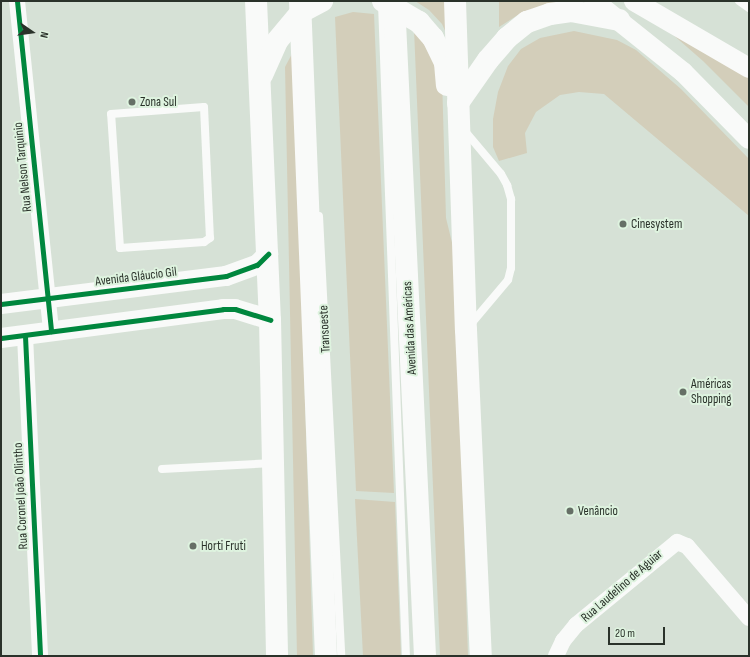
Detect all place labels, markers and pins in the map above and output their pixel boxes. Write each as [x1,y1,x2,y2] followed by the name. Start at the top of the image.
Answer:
[140,94,177,110] place label: Zona Sul
[127,97,137,107] marker: Zona Sul
[631,216,682,232] place label: Cinesystem
[618,219,628,229] marker: Cinesystem
[691,377,731,408] place label: Américas Shopping
[678,387,688,397] marker: Américas Shopping
[578,503,618,519] place label: Venâncio
[565,506,575,516] marker: Venâncio
[201,538,246,554] place label: Horti Fruti
[188,541,198,551] marker: Horti Fruti

